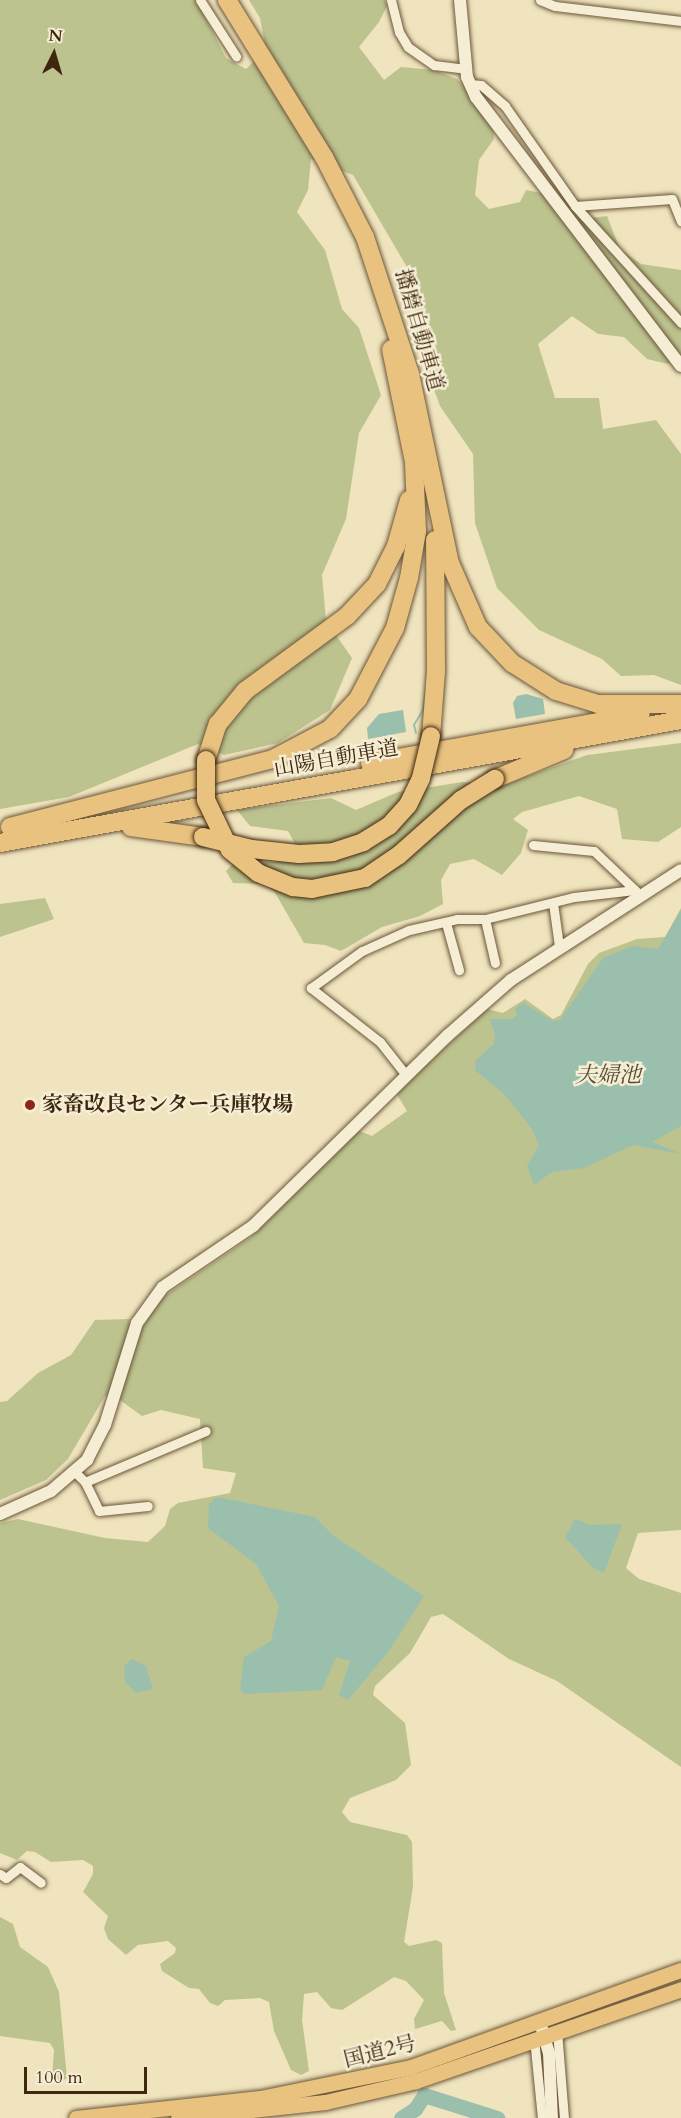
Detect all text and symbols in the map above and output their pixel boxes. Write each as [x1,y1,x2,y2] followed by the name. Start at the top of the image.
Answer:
[24,24,84,84] north arrow
[48,25,63,48] text: N
[390,266,448,394] street label: 播磨自動車道
[272,736,400,782] street label: 山陽自動車道
[575,1063,641,1089] water label: 夫婦池
[42,1092,294,1118] place label: 家畜改良センター兵庫牧場
[23,1098,37,1112] marker: 家畜改良センター兵庫牧場
[341,2031,419,2073] street label: 国道2号
[27,2055,150,2093] scale bar
[35,2065,83,2090] text: 100 m

